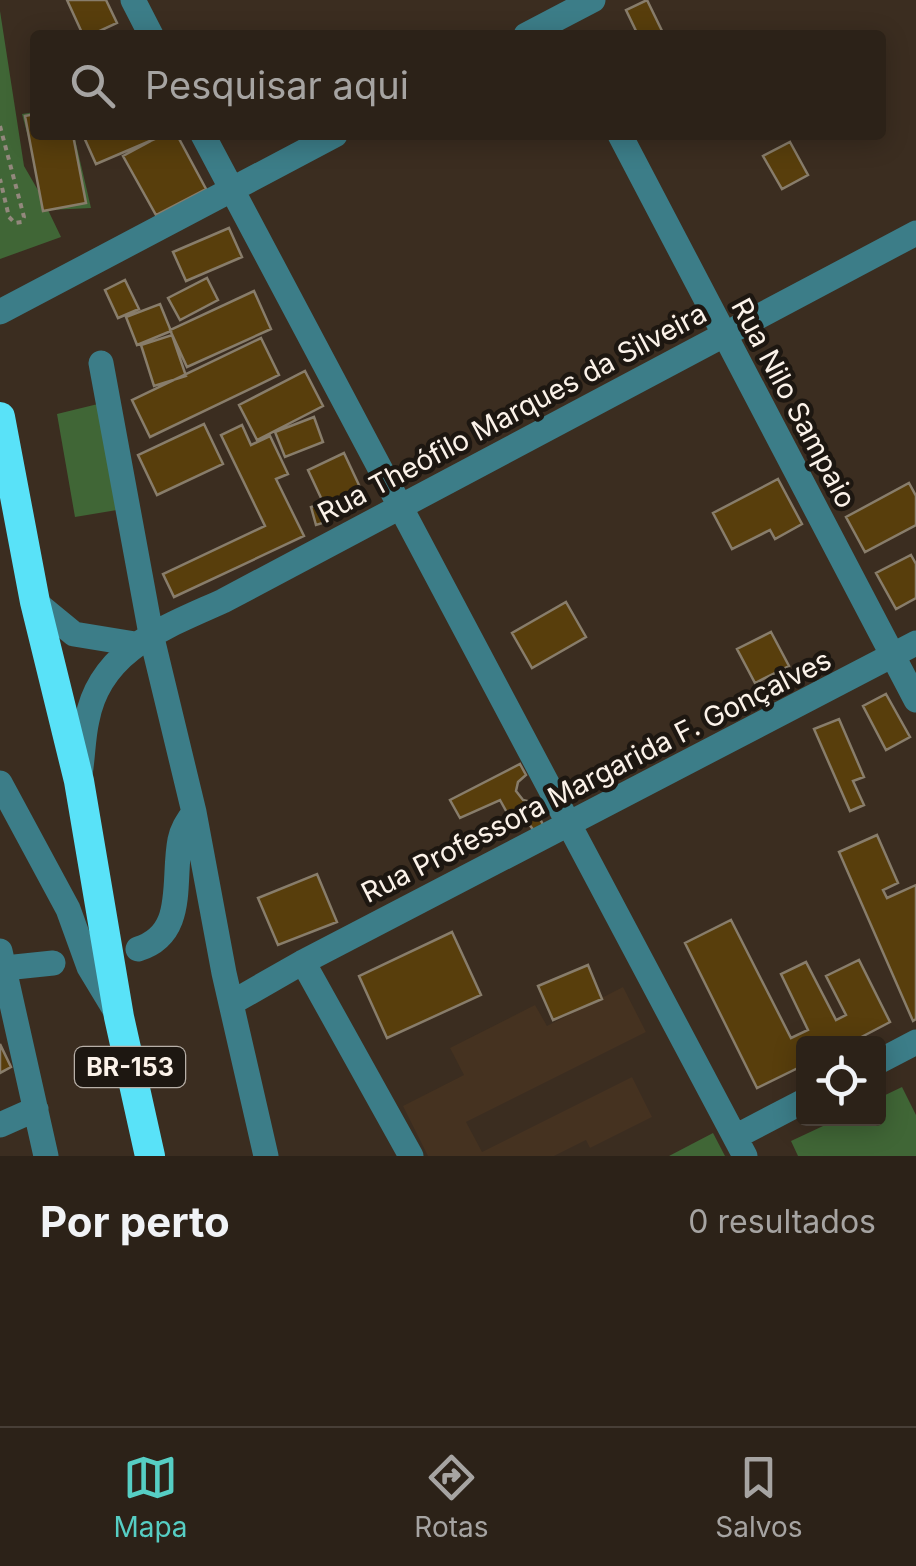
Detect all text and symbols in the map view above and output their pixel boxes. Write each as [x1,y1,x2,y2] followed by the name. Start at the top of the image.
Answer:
[30,30,886,140] search box
[65,58,120,113] icon: search
[145,62,409,108] text: Pesquisar aqui
[724,292,864,514] street label: Rua Nilo Sampaio
[312,296,712,530] street label: Rua Theófilo Marques da Silveira
[355,642,837,910] street label: Rua Professora Margarida F. Gonçalves
[796,1036,886,1126] map controls
[796,1036,886,1126] button: locate
[75,1047,185,1087] road number: BR-153
[40,1196,230,1247] text: Por perto
[688,1202,876,1241] text: 0 resultados
[113,1450,188,1544] tab: Mapa
[414,1450,488,1544] tab: Rotas
[715,1450,803,1544] tab: Salvos

